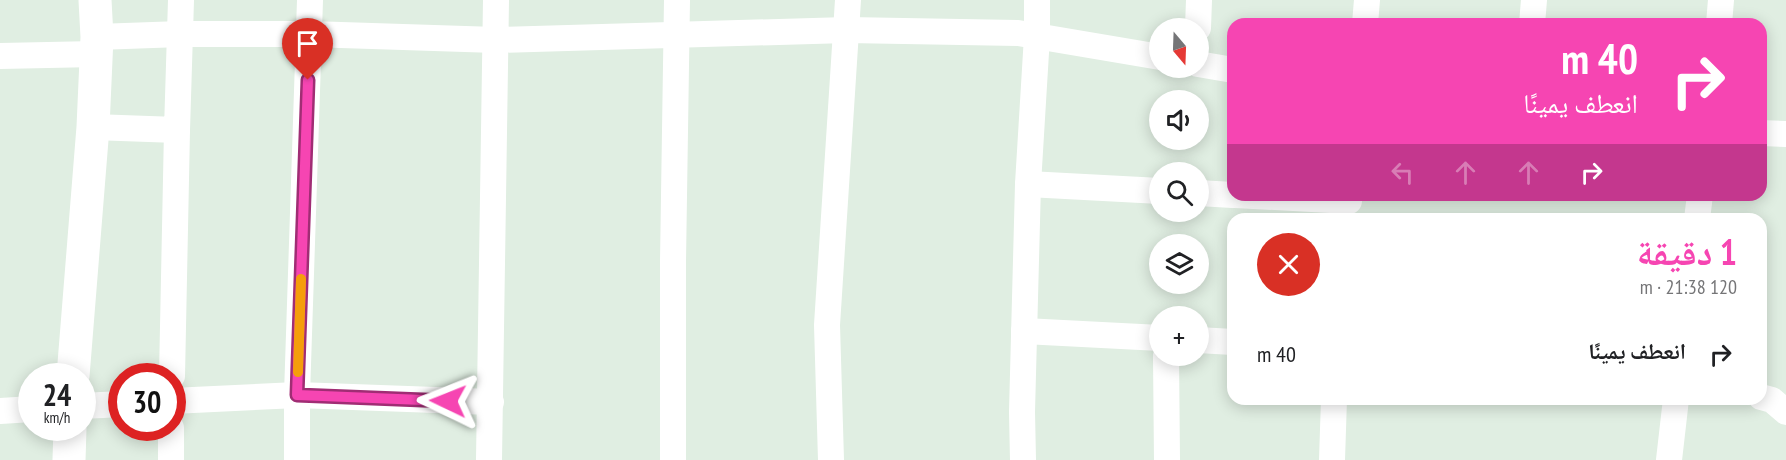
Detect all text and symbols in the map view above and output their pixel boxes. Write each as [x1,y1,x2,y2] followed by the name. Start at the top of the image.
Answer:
[282,18,333,80] pin
[1149,18,1209,78] north arrow
[1149,18,1209,366] map controls
[291,27,324,60] icon: arrive
[1561,31,1638,86] text: 40 m
[1659,42,1737,120] icon: right
[1523,86,1638,120] text: انعطف يمينًا
[1149,90,1209,150] button: sound
[1386,156,1419,189] icon: left
[1449,156,1482,189] icon: ahead
[1512,156,1545,189] icon: ahead
[1575,156,1608,189] icon: right
[1149,162,1209,222] button: search
[1637,228,1737,275] text: 1 دقيقة
[1257,233,1320,296] button: close
[1149,234,1209,294] button: layers
[1640,274,1737,300] text: 120 m · 21:38
[1149,306,1209,366] button: +
[1588,337,1686,365] text: انعطف يمينًا
[1704,338,1737,371] icon: right
[1257,340,1296,368] text: 40 m
[108,363,186,441] speed limit sign: 30
[416,369,480,433] position arrow
[43,375,71,414] text: 24
[44,408,70,427] text: km/h

